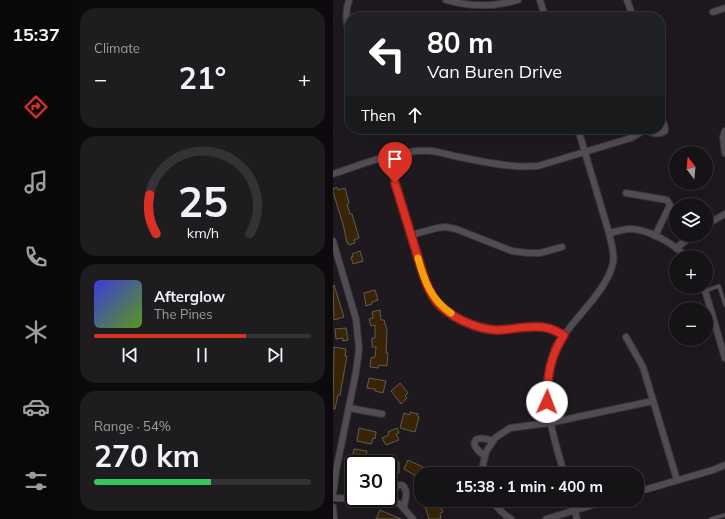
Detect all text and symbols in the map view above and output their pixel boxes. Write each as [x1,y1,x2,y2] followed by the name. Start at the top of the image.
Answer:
[12,23,60,46] text: 15:37
[427,25,493,60] text: 80 m
[361,28,413,80] icon: left
[94,40,140,56] text: Climate
[179,59,226,97] text: 21°
[427,60,562,83] text: Van Buren Drive
[94,65,107,93] text: −
[298,65,311,93] text: +
[22,93,50,121] icon: directions
[404,104,426,126] icon: ahead
[361,106,396,125] text: Then
[378,142,412,183] pin
[669,146,713,190] north arrow
[669,146,713,346] map controls
[384,148,406,170] icon: arrive
[22,168,50,196] icon: music
[178,174,227,226] text: 25
[669,198,713,242] button: layers
[186,223,219,241] text: km/h
[22,243,50,271] icon: phone
[669,250,713,294] button: +
[154,287,225,306] text: Afterglow
[669,302,713,346] button: −
[154,306,213,322] text: The Pines
[22,318,50,346] icon: climate
[119,344,141,366] icon: previous
[191,344,213,366] icon: pause
[264,344,286,366] icon: next
[526,381,568,423] position arrow
[22,393,50,421] icon: car
[94,418,171,434] text: Range · 54%
[94,437,200,475] text: 270 km
[345,455,397,507] speed limit sign: 30
[22,467,50,495] icon: filters
[455,477,603,496] text: 15:38 · 1 min · 400 m

